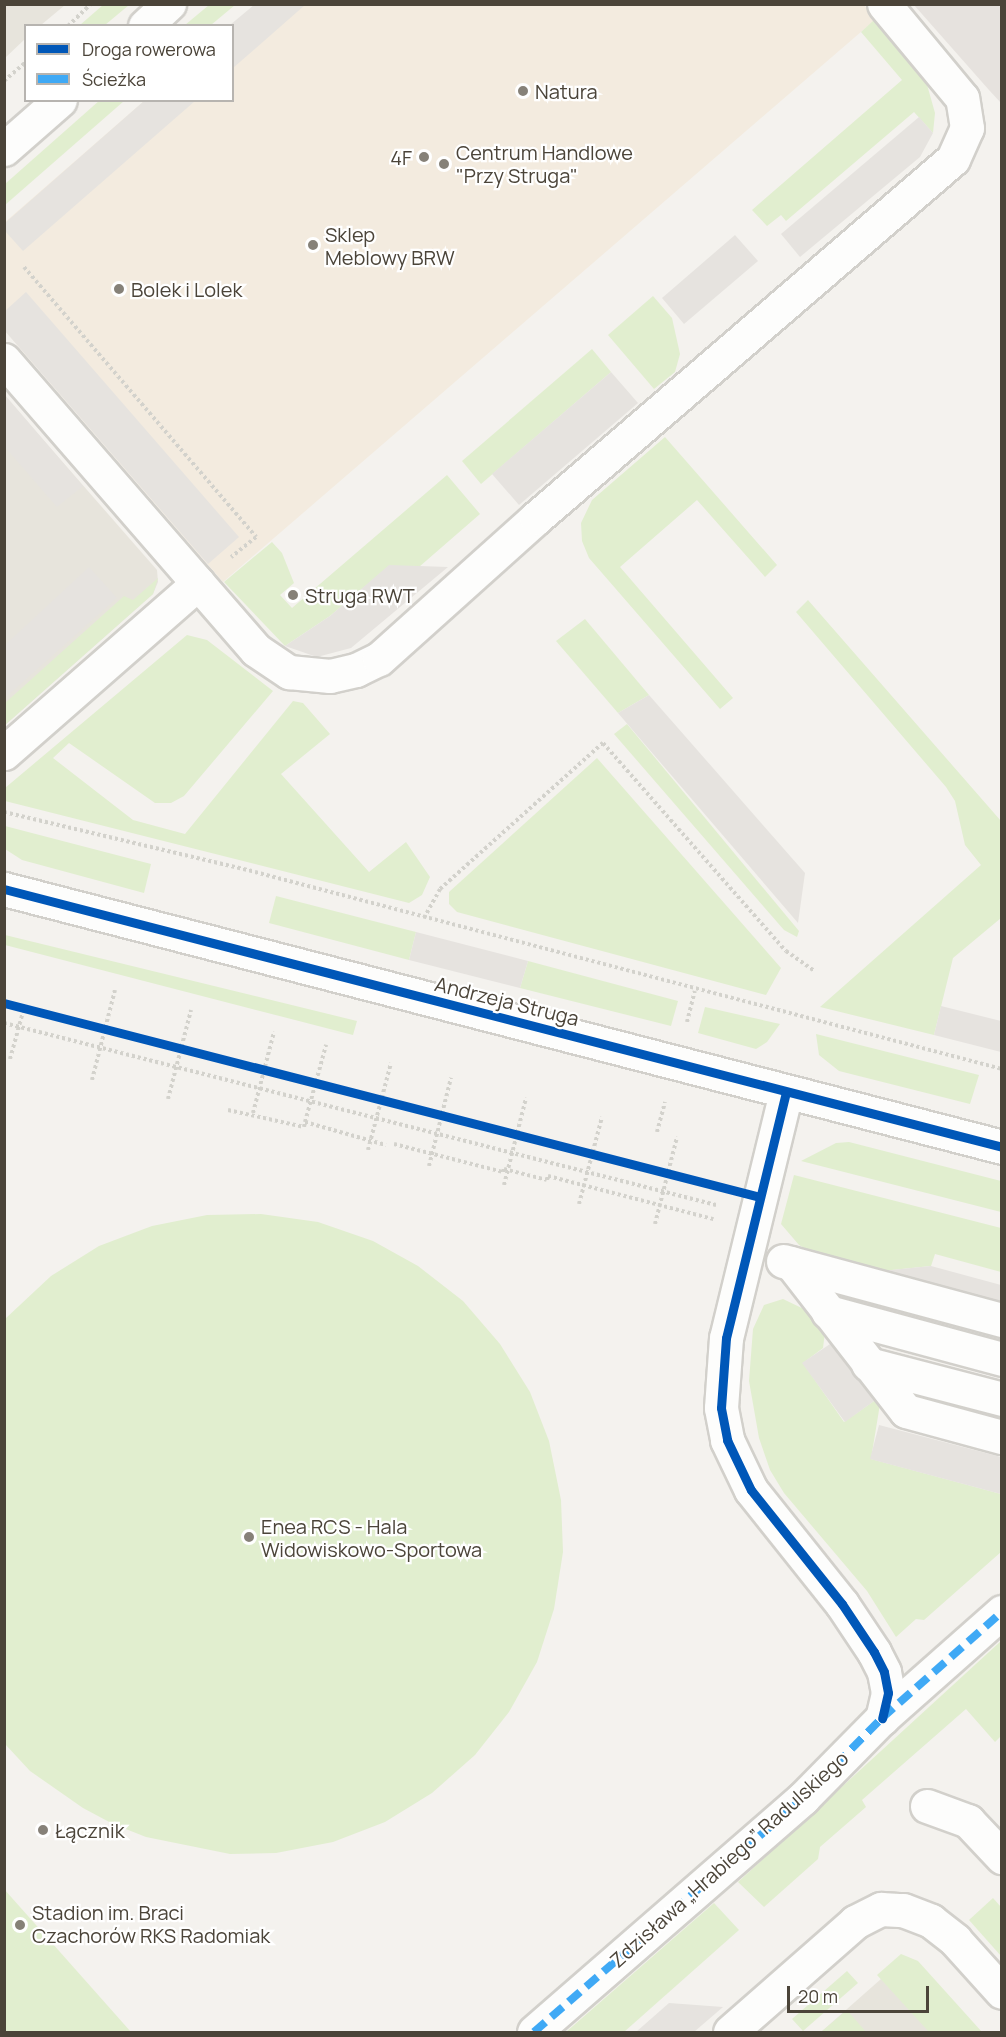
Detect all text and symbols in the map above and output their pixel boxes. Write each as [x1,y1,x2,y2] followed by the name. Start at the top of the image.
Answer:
[24,24,234,102] legend
[82,37,216,61] text: Droga rowerowa
[82,67,146,91] text: Ścieżka
[535,79,598,103] place label: Natura
[516,84,530,98] marker: Natura
[456,140,633,187] place label: Centrum Handlowe "Przy Struga"
[390,145,412,169] place label: 4F
[417,150,431,164] marker: 4F
[437,157,451,171] marker: Centrum Handlowe "Przy Struga"
[325,222,455,269] place label: Sklep Meblowy BRW
[306,238,320,252] marker: Sklep Meblowy BRW
[131,277,242,301] place label: Bolek i Lolek
[112,282,126,296] marker: Bolek i Lolek
[305,583,415,607] place label: Struga RWT
[286,588,300,602] marker: Struga RWT
[433,972,581,1030] street label: Andrzeja Struga
[261,1514,482,1561] place label: Enea RCS - Hala Widowiskowo-Sportowa
[242,1530,256,1544] marker: Enea RCS - Hala Widowiskowo-Sportowa
[605,1746,853,1972] street label: Zdzisława „Hrabiego” Radulskiego
[55,1818,125,1842] place label: Łącznik
[36,1823,50,1837] marker: Łącznik
[32,1901,270,1948] place label: Stadion im. Braci Czachorów RKS Radomiak
[13,1918,27,1932] marker: Stadion im. Braci Czachorów RKS Radomiak
[790,1974,932,2012] scale bar
[798,1984,838,2008] text: 20 m

